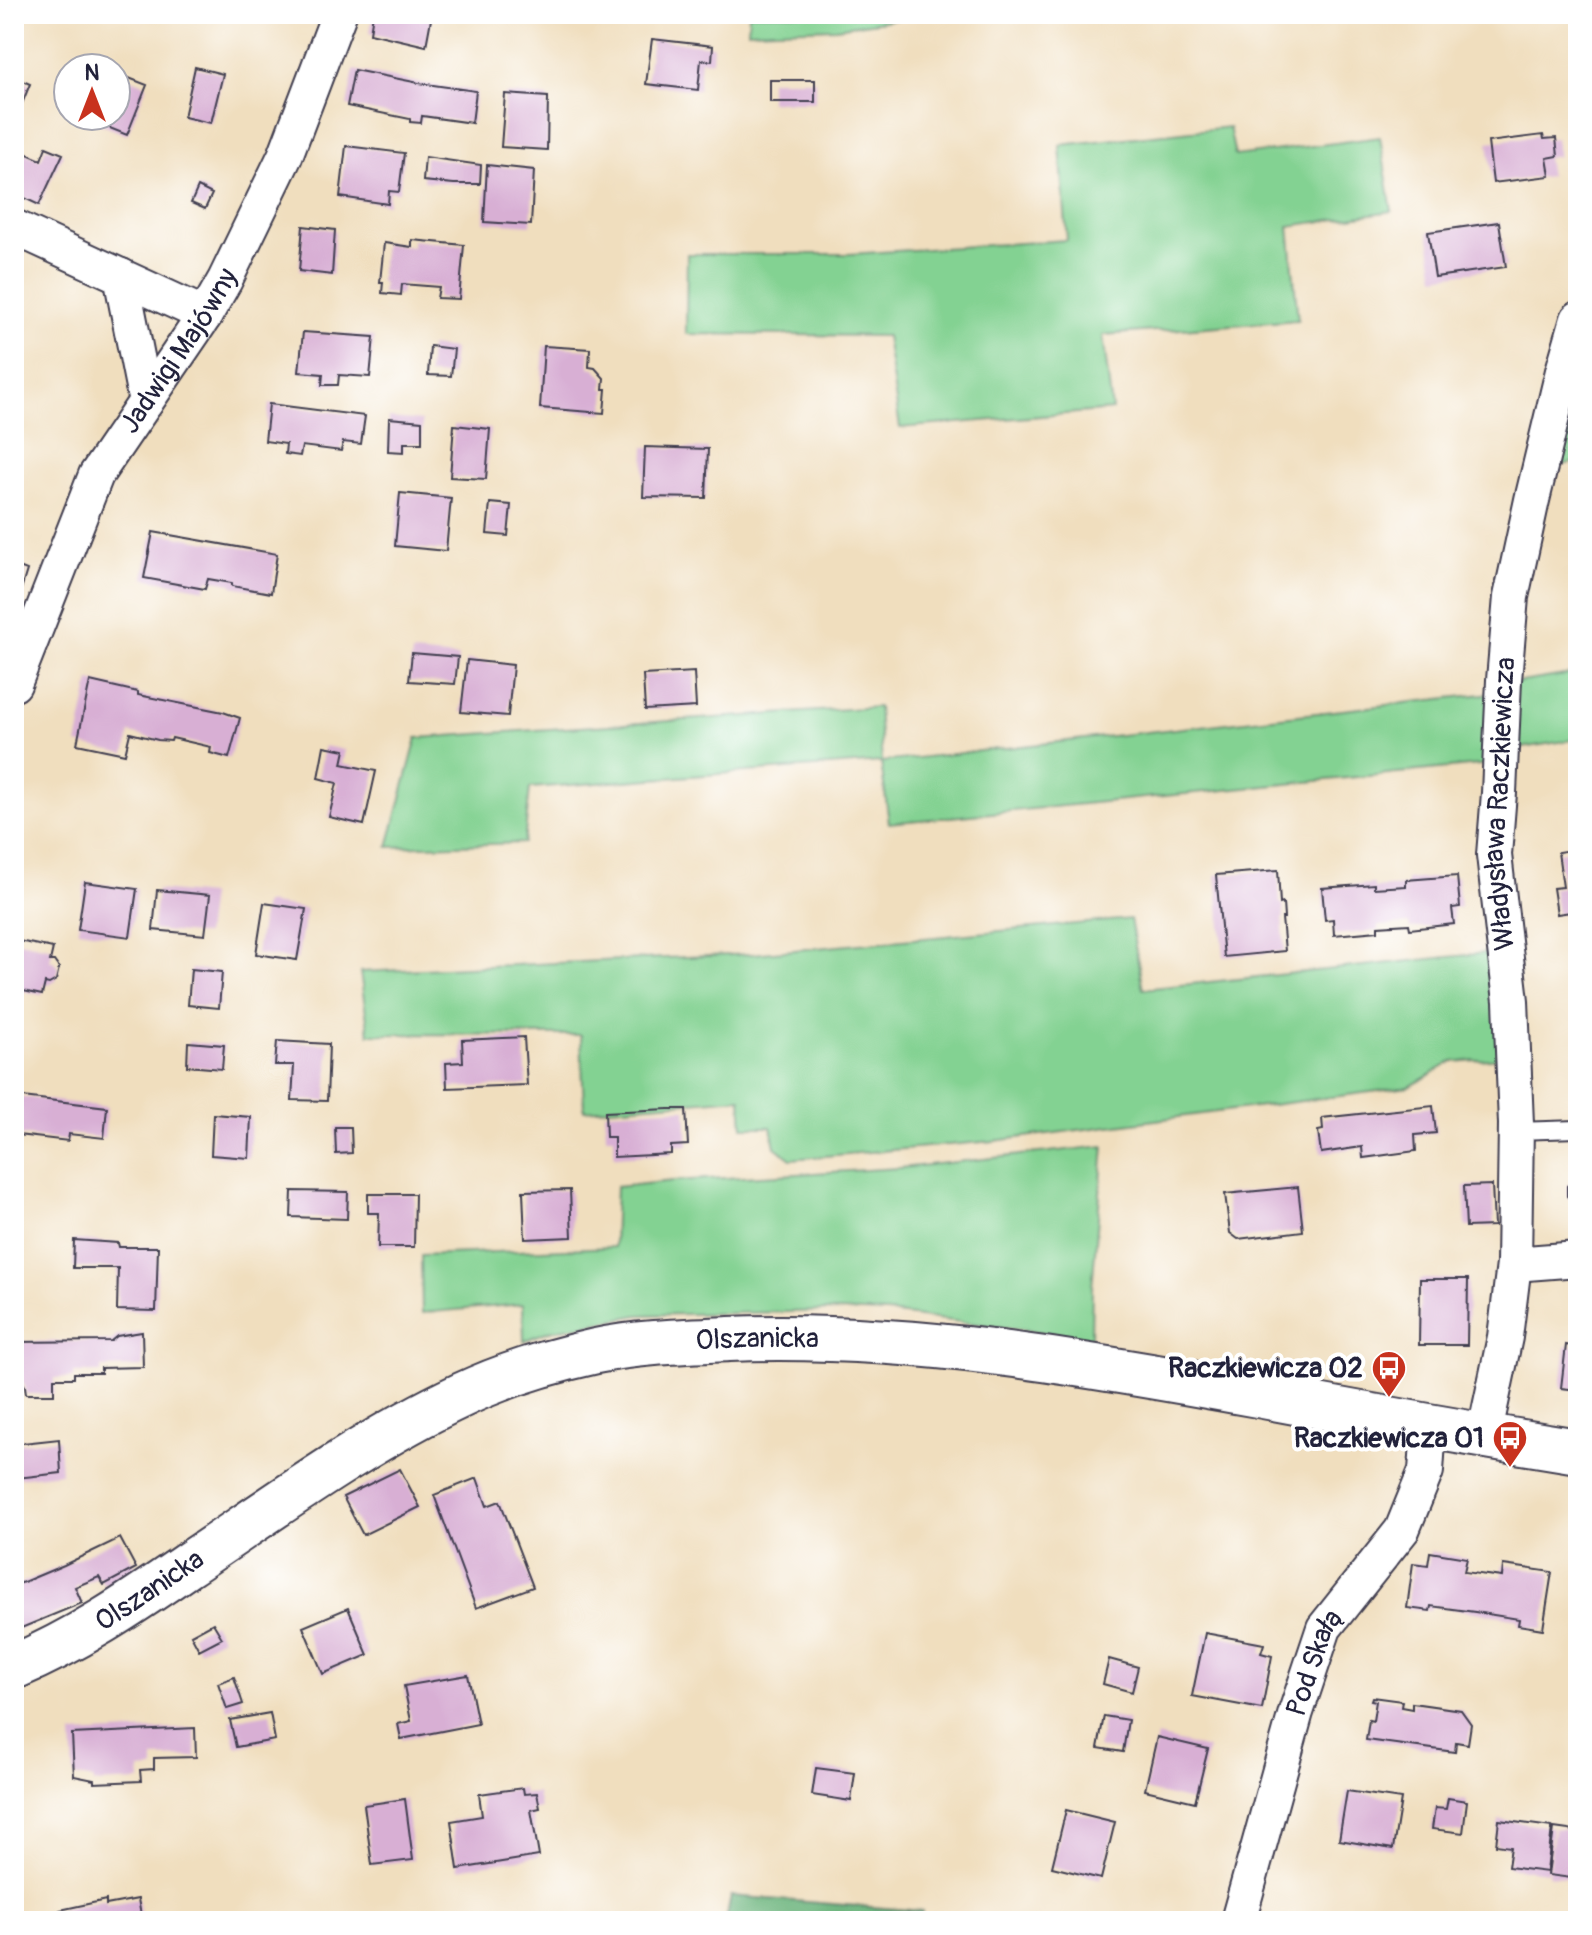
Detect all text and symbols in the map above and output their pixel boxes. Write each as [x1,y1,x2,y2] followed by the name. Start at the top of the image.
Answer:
[52,52,132,132] north arrow
[85,59,100,87] text: N
[112,263,245,440] street label: Jadwigi Majówny
[1476,656,1523,952] street label: Władysława Raczkiewicza
[695,1320,819,1358] street label: Olszanicka
[1370,1349,1408,1399] bus stop icon: Raczkiewicza 02
[1168,1351,1363,1386] place label: Raczkiewicza 02
[1491,1419,1529,1469] bus stop icon: Raczkiewicza 01
[1294,1421,1484,1456] place label: Raczkiewicza 01
[89,1541,211,1639] street label: Olszanicka
[1278,1601,1351,1721] street label: Pod Skałą

